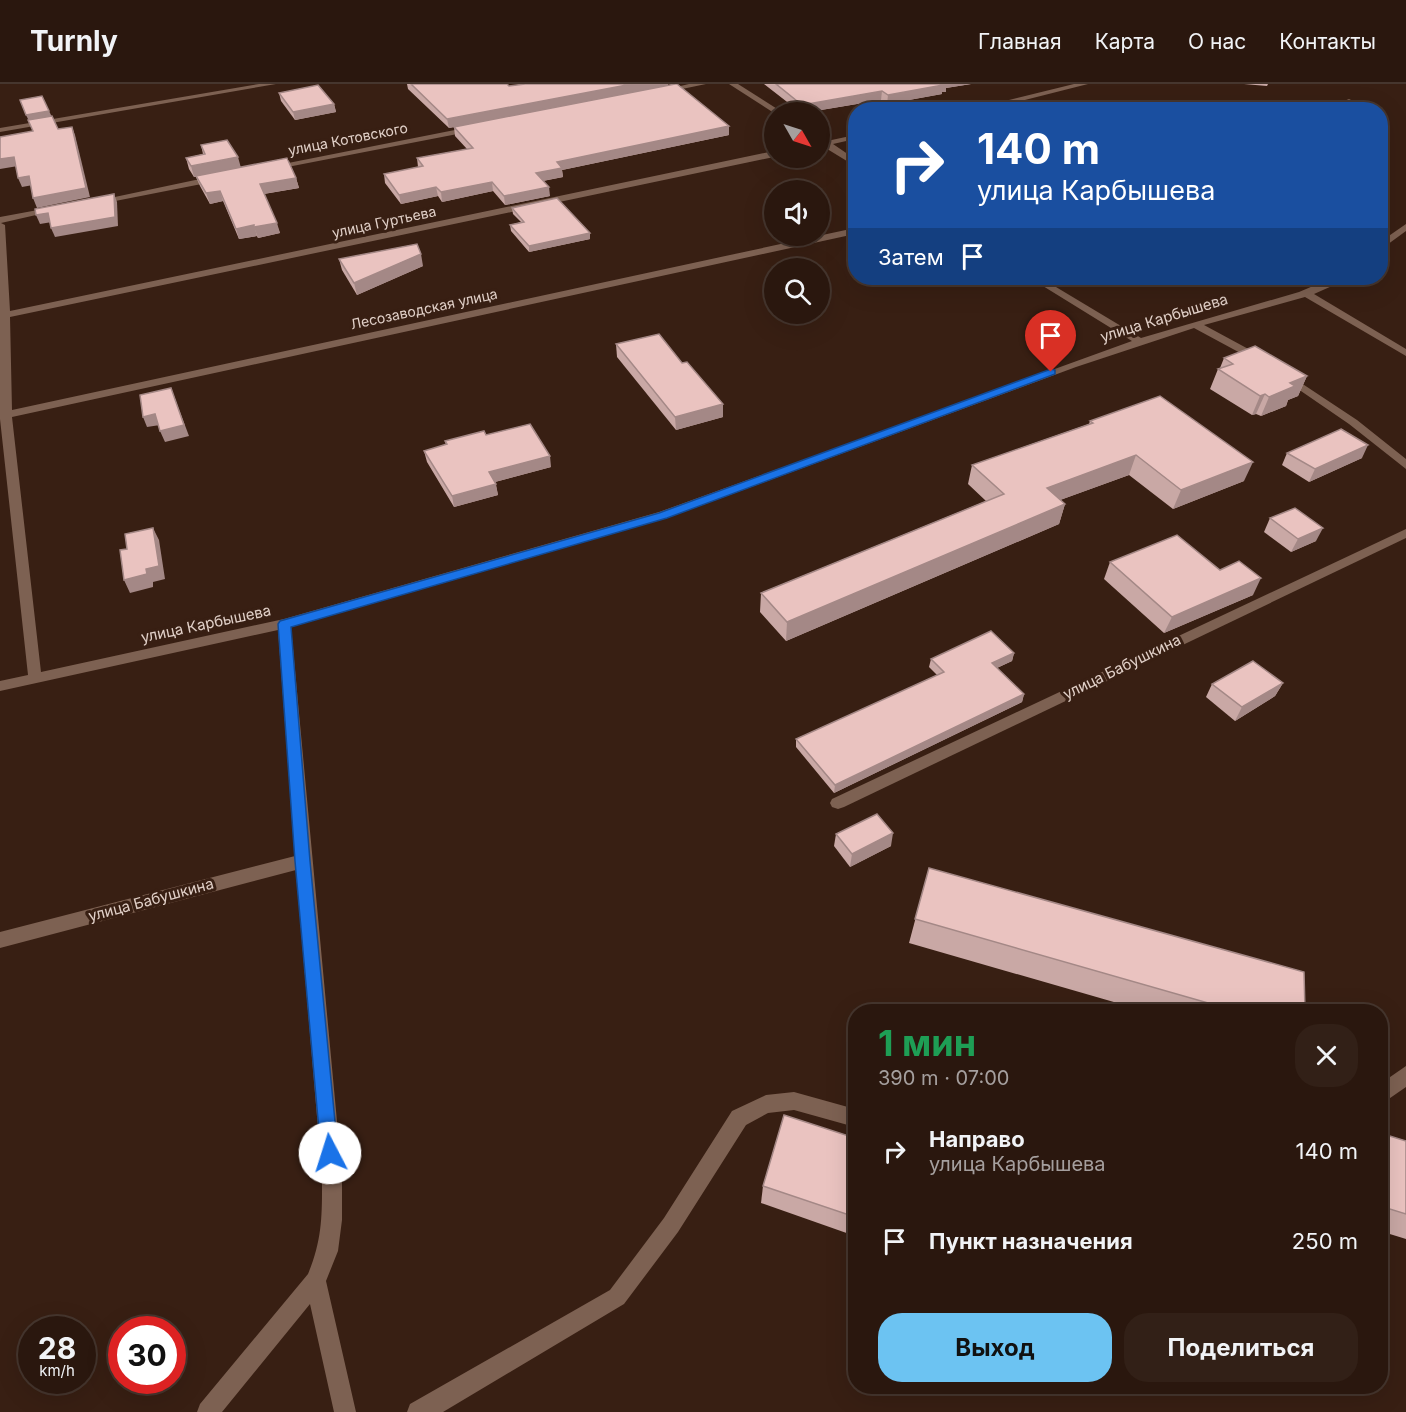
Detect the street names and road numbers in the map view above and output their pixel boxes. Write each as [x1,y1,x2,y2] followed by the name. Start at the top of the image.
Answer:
[287,119,409,158] street label: улица Котовского
[330,202,437,241] street label: улица Гуртьева
[349,285,499,332] street label: Лесозаводская улица
[1098,289,1230,346] street label: улица Карбышева
[139,600,273,647] street label: улица Карбышева
[1060,630,1184,703] street label: улица Бабушкина
[86,874,216,925] street label: улица Бабушкина

